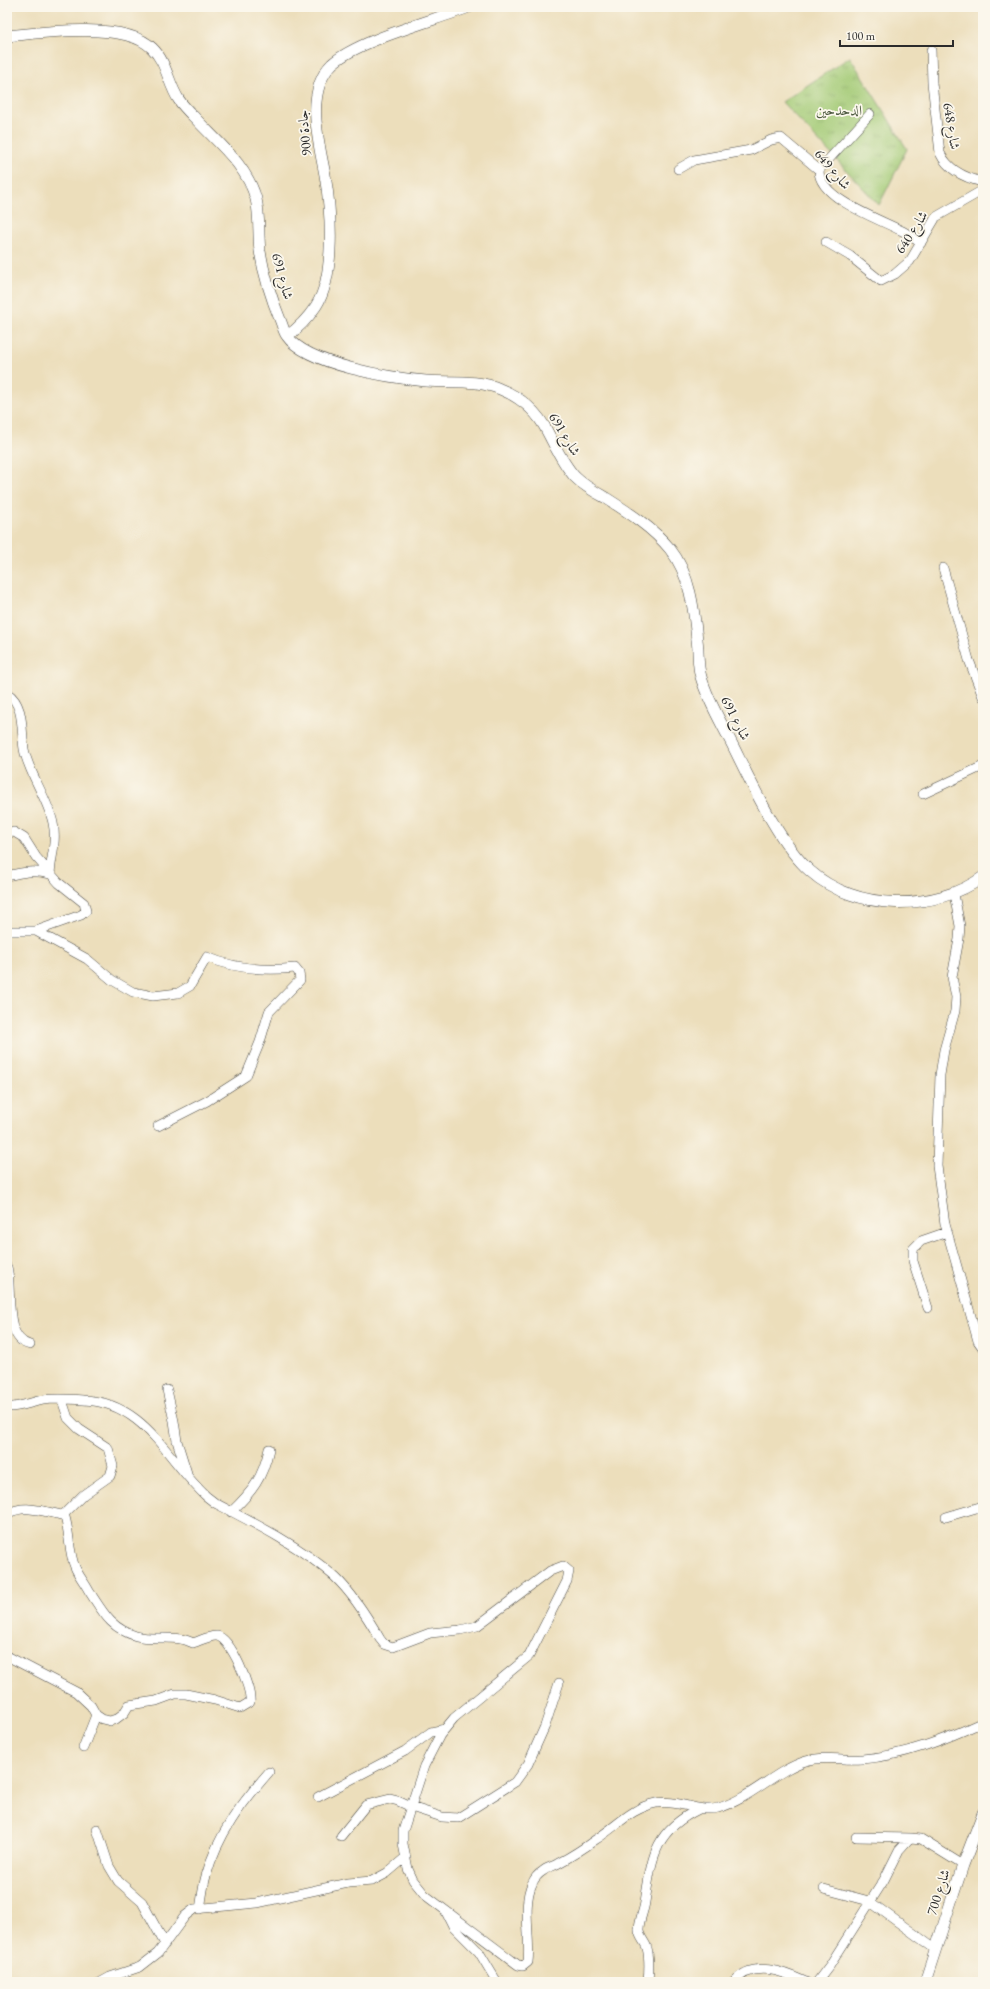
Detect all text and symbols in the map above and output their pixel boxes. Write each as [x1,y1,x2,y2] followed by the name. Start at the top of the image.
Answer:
[840,22,953,48] scale bar
[846,28,876,44] text: 100 m
[816,101,862,119] park label: الدحدحين
[936,101,965,151] street label: شارع 648
[293,109,315,157] street label: جادة 900
[809,145,855,195] street label: شارع 649
[891,207,934,258] street label: شارع 640
[265,251,298,302] street label: شارع 691
[543,409,585,460] street label: شارع 691
[715,693,755,745] street label: شارع 691
[922,1867,957,1918] street label: شارع 700

